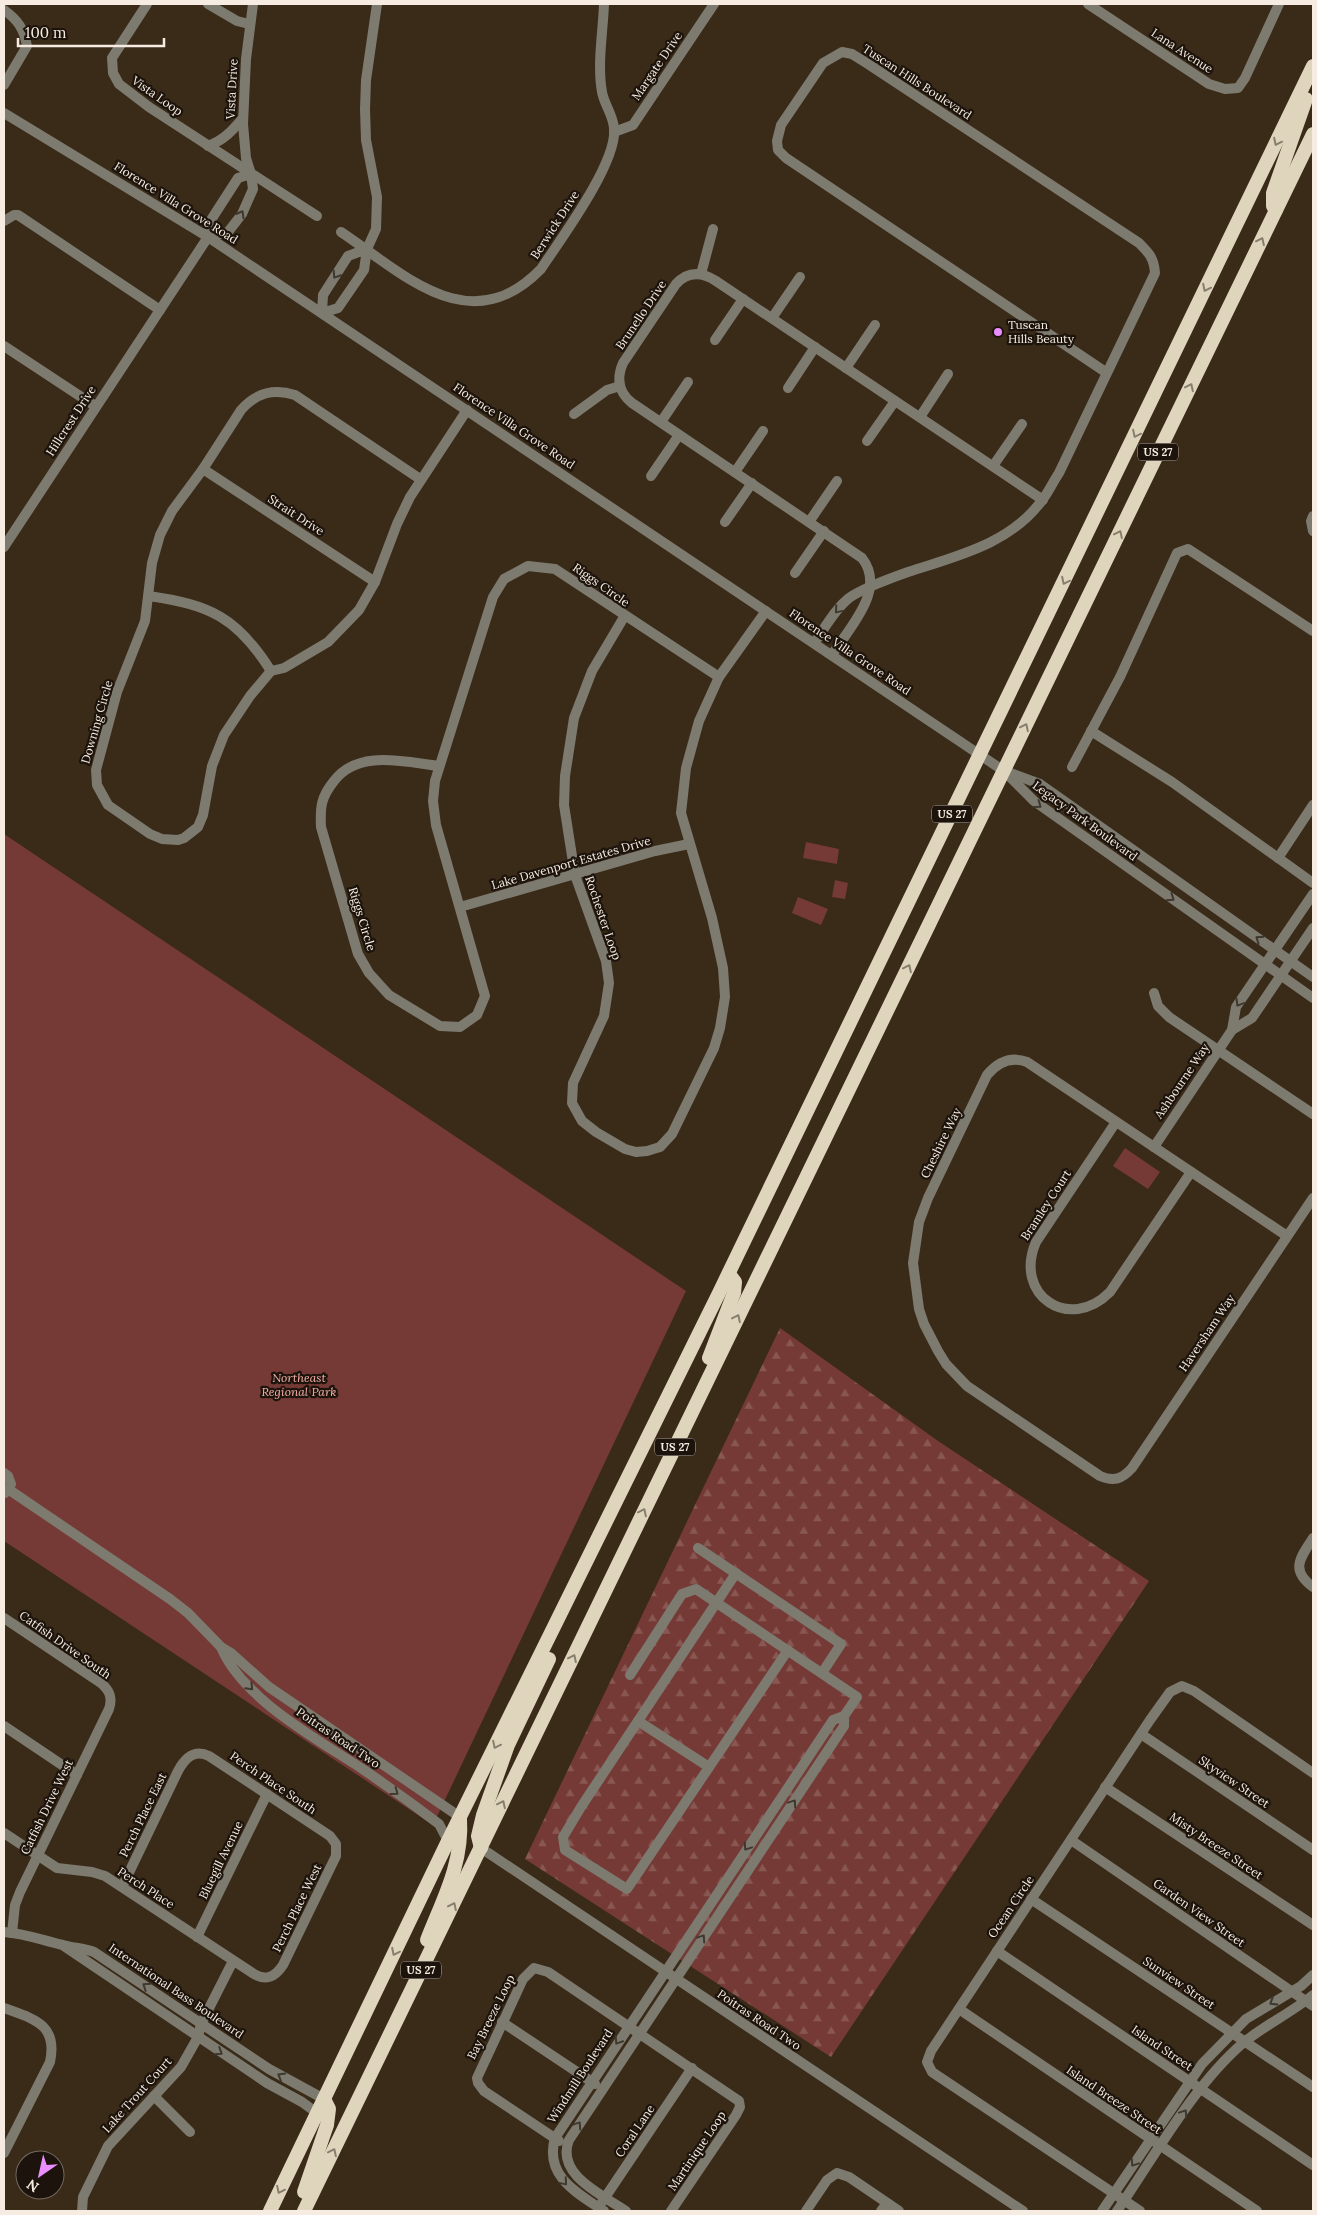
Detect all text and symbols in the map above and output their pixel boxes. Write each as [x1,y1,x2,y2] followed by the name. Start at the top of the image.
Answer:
[18,15,164,47] scale bar
[25,23,66,42] text: 100 m
[1149,25,1216,76] street label: Lana Avenue
[628,28,685,103] street label: Margate Drive
[860,41,975,122] street label: Tuscan Hills Boulevard
[222,58,241,121] street label: Vista Drive
[128,72,186,119] street label: Vista Loop
[1273,136,1283,145] one-way arrow
[112,158,241,247] street label: Florence Villa Grove Road
[527,187,582,262] street label: Berwick Drive
[235,210,245,219] one-way arrow
[1255,237,1265,246] one-way arrow
[333,269,342,278] one-way arrow
[612,277,670,352] street label: Brunello Drive
[1202,283,1212,292] one-way arrow
[1008,317,1075,346] place label: Tuscan Hills Beauty
[992,326,1004,338] marker: Tuscan Hills Beauty
[451,379,578,472] street label: Florence Villa Grove Road
[42,382,99,459] street label: Hillcrest Drive
[1184,384,1194,393] one-way arrow
[1131,429,1142,438] one-way arrow
[1138,444,1178,461] road number: US 27
[265,491,328,539] street label: Strait Drive
[1113,530,1123,539] one-way arrow
[570,560,633,610] street label: Riggs Circle
[1061,576,1071,585] one-way arrow
[835,604,844,613] one-way arrow
[787,605,914,698] street label: Florence Villa Grove Road
[77,678,116,765] street label: Downing Circle
[1019,723,1029,732] one-way arrow
[1030,777,1141,864] street label: Legacy Park Boulevard
[1033,798,1042,808] one-way arrow
[932,806,972,822] road number: US 27
[489,832,653,892] street label: Lake Davenport Estates Drive
[582,874,625,962] street label: Rochester Loop
[346,885,379,953] street label: Riggs Circle
[1165,892,1175,901] one-way arrow
[1255,936,1265,945] one-way arrow
[902,964,912,973] one-way arrow
[1236,997,1246,1006] one-way arrow
[1150,1040,1213,1122] street label: Ashbourne Way
[917,1104,964,1181] street label: Cheshire Way
[1017,1166,1074,1243] street label: Bramley Court
[1175,1291,1238,1374] street label: Haversham Way
[731,1315,741,1324] one-way arrow
[261,1370,337,1399] park label: Northeast Regional Park
[655,1438,695,1455] road number: US 27
[637,1508,648,1517] one-way arrow
[17,1607,114,1682] street label: Catfish Drive South
[566,1654,577,1663] one-way arrow
[244,1681,253,1690] one-way arrow
[294,1704,383,1771] street label: Poitras Road Two
[492,1740,502,1749] one-way arrow
[227,1748,319,1817] street label: Perch Place South
[1196,1752,1273,1811] street label: Skyview Street
[17,1757,76,1857] street label: Catfish Drive West
[116,1770,170,1859] street label: Perch Place East
[389,1786,399,1795] one-way arrow
[787,1800,796,1809] one-way arrow
[496,1801,506,1810] one-way arrow
[1167,1809,1266,1883] street label: Misty Breeze Street
[195,1818,246,1901] street label: Bluegill Avenue
[744,1842,753,1851] one-way arrow
[269,1861,325,1954] street label: Perch Place West
[115,1864,178,1912] street label: Perch Place
[984,1872,1037,1941] street label: Ocean Circle
[1150,1875,1248,1950] street label: Garden View Street
[446,1902,457,1911] one-way arrow
[696,1935,706,1944] one-way arrow
[106,1940,247,2041] street label: International Bass Boulevard
[390,1947,401,1956] one-way arrow
[1140,1953,1218,2012] street label: Sunview Street
[401,1962,441,1978] road number: US 27
[464,1972,518,2062] street label: Bay Breeze Loop
[142,1983,151,1992] one-way arrow
[715,1986,804,2053] street label: Poitras Road Two
[1269,1996,1278,2005] one-way arrow
[1129,2022,1196,2074] street label: Island Street
[544,2026,616,2126] street label: Windmill Boulevard
[615,2036,624,2045] one-way arrow
[213,2046,223,2055] one-way arrow
[99,2054,175,2136] street label: Lake Trout Court
[1064,2062,1165,2137] street label: Island Breeze Street
[277,2072,286,2082] one-way arrow
[612,2101,658,2160] street label: Coral Lane
[664,2108,729,2193] street label: Martinique Loop
[1178,2109,1187,2119] one-way arrow
[572,2121,581,2131] one-way arrow
[327,2148,337,2157] one-way arrow
[15,2150,65,2200] north arrow
[1131,2158,1140,2167] one-way arrow
[23,2175,42,2196] text: N
[559,2176,568,2185] one-way arrow
[276,2185,286,2194] one-way arrow

